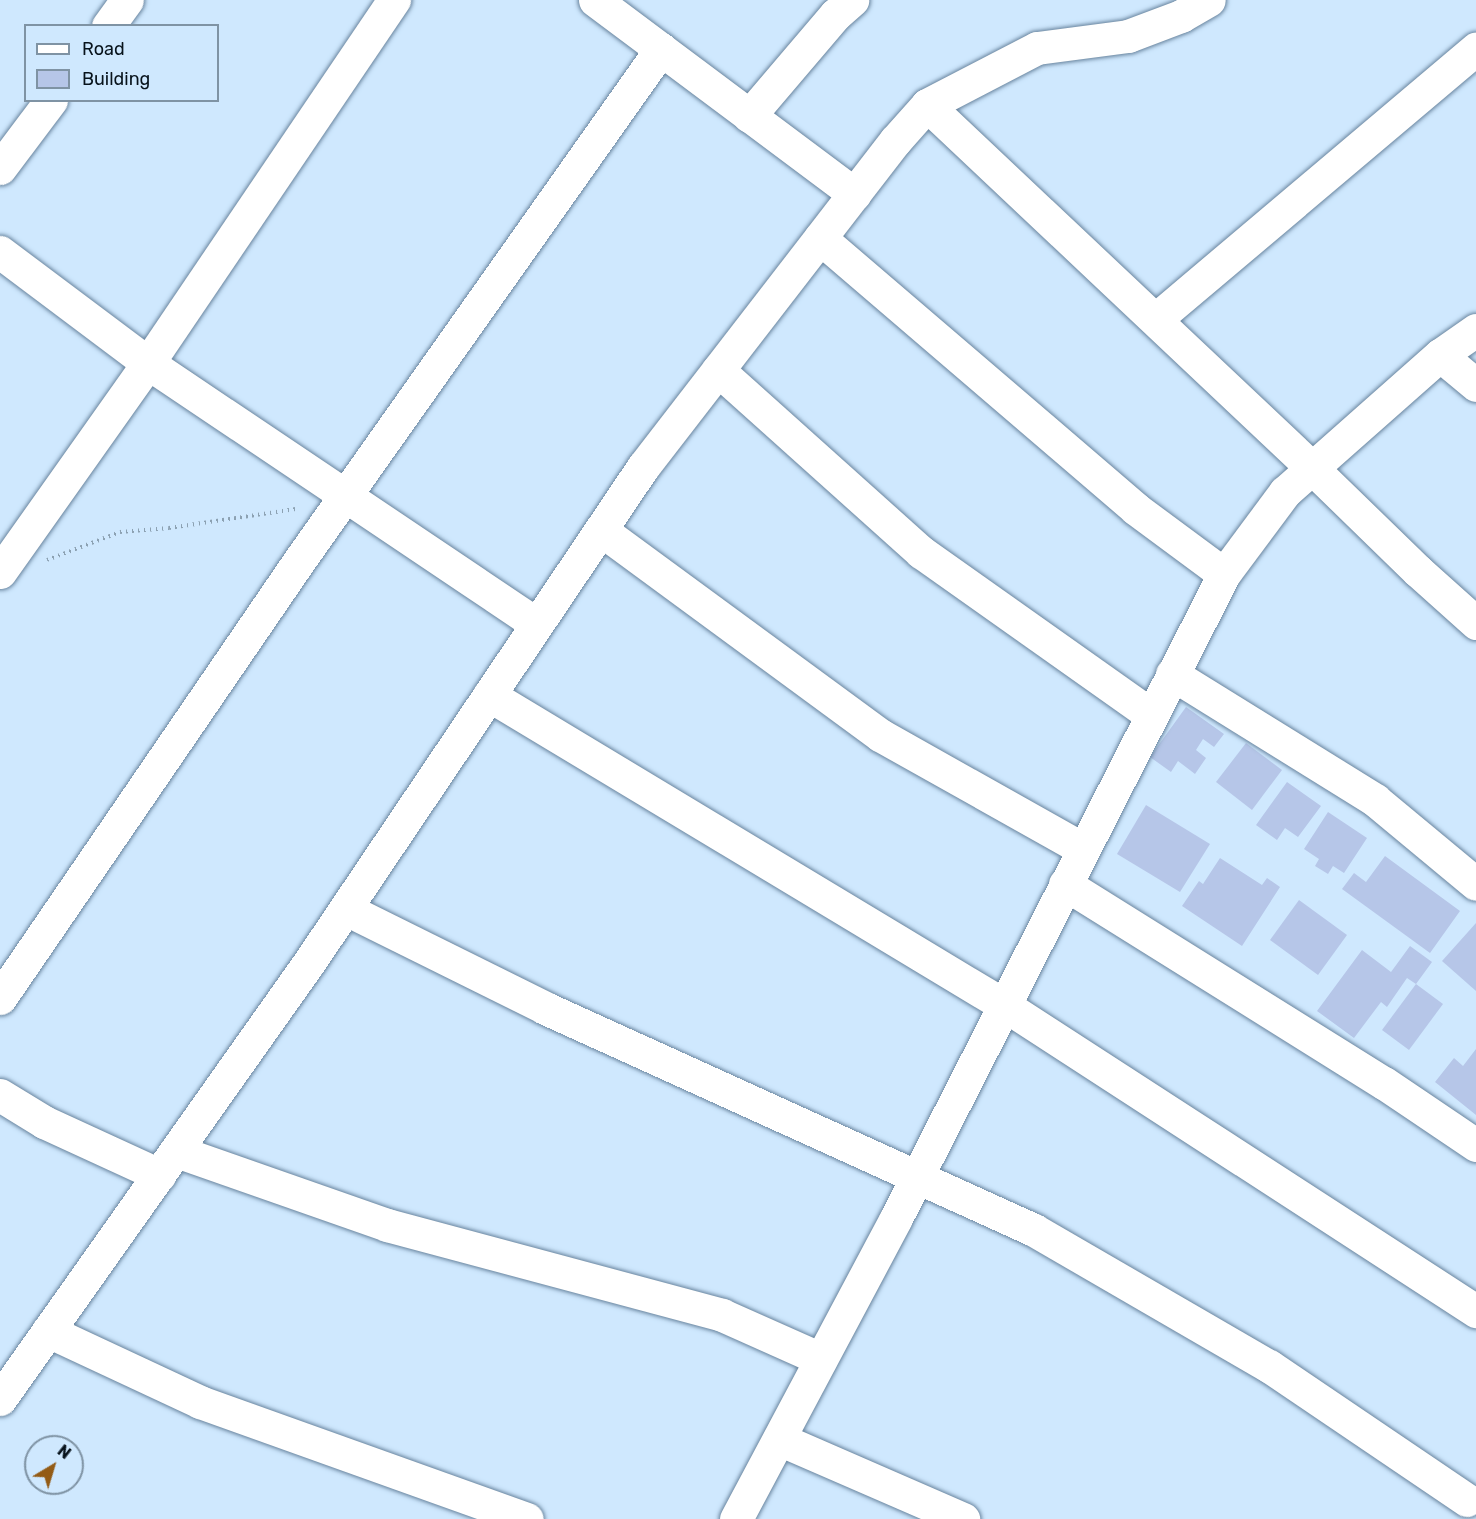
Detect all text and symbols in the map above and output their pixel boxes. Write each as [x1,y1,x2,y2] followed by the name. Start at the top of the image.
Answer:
[24,24,219,102] legend
[82,38,125,60] text: Road
[82,68,150,90] text: Building
[24,1435,84,1495] north arrow
[54,1441,75,1463] text: N

